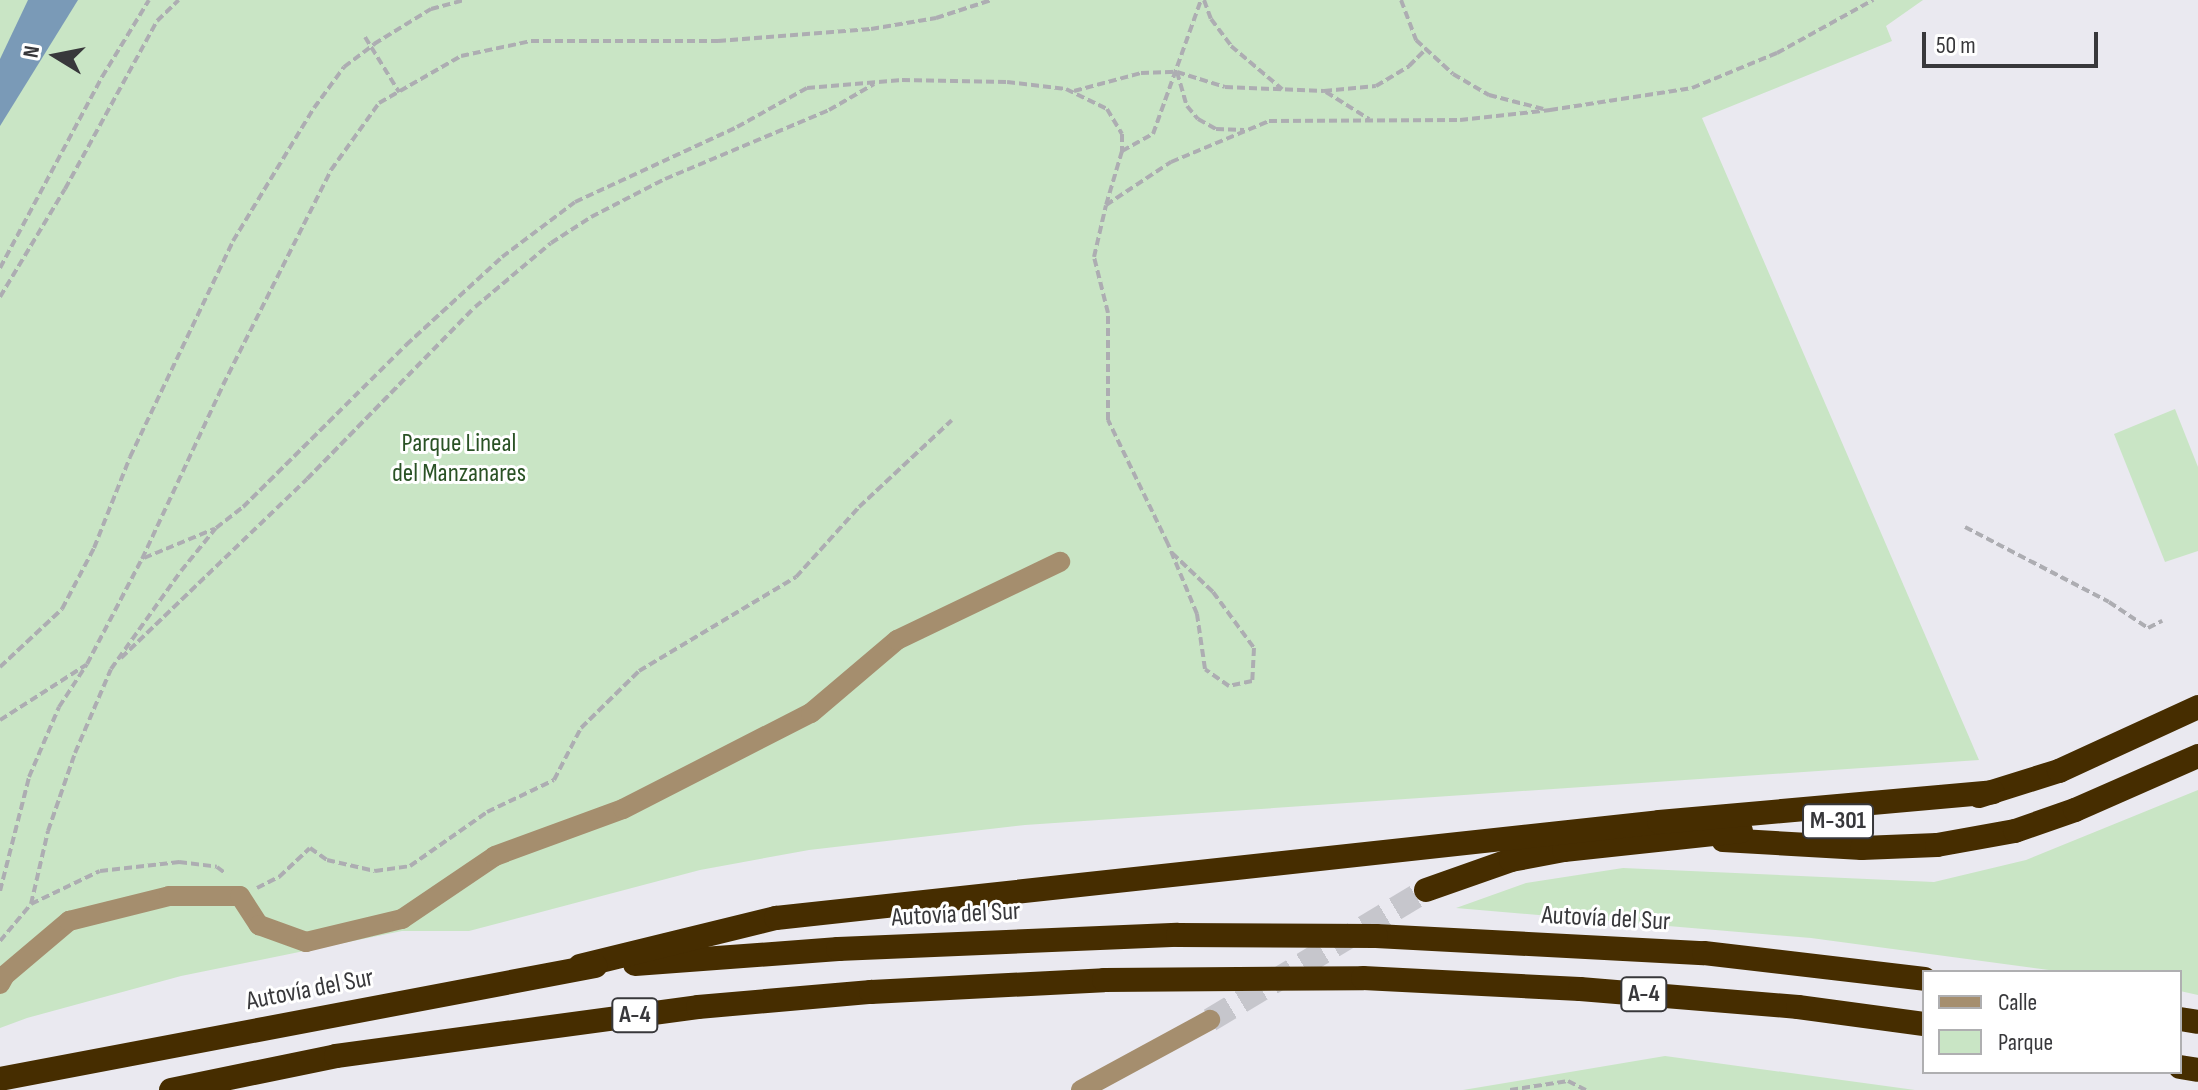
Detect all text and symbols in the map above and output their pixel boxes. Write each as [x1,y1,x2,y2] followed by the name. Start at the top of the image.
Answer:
[16,16,96,96] north arrow
[1926,16,2102,66] scale bar
[1936,31,1976,60] text: 50 m
[18,44,46,60] text: N
[392,428,526,490] park label: Parque Lineal del Manzanares
[1802,801,1874,841] road number: M-301
[891,896,1021,934] street label: Autovía del Sur
[1541,900,1671,938] street label: Autovía del Sur
[244,962,376,1018] street label: Autovía del Sur
[1922,970,2182,1074] legend
[1620,974,1668,1014] road number: A-4
[1998,988,2037,1017] text: Calle
[611,995,659,1035] road number: A-4
[1998,1028,2053,1057] text: Parque

